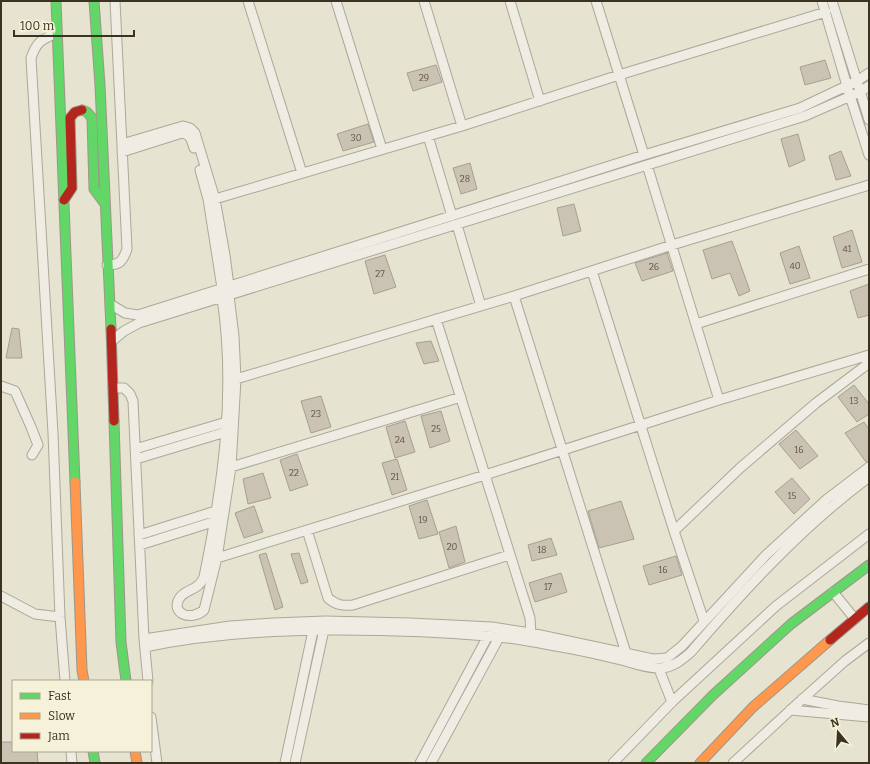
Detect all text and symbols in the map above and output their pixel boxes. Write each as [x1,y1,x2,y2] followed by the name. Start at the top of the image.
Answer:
[14,12,134,38] scale bar
[20,19,55,33] text: 100 m
[419,73,429,83] house number: 29
[351,133,362,143] house number: 30
[460,174,470,184] house number: 28
[843,244,852,254] house number: 41
[789,261,801,271] house number: 40
[649,262,659,272] house number: 26
[375,269,385,279] house number: 27
[850,396,858,406] house number: 13
[311,409,321,419] house number: 23
[431,424,441,434] house number: 25
[395,435,406,445] house number: 24
[795,445,803,455] house number: 16
[289,468,299,478] house number: 22
[391,472,400,482] house number: 21
[788,491,796,501] house number: 15
[419,515,427,525] house number: 19
[447,542,458,552] house number: 20
[537,545,547,555] house number: 18
[659,565,667,575] house number: 16
[544,582,553,592] house number: 17
[12,680,152,752] legend
[48,689,72,703] text: Fast
[48,709,75,723] text: Slow
[818,712,858,752] north arrow
[829,715,842,730] text: N
[47,729,70,743] text: Jam

